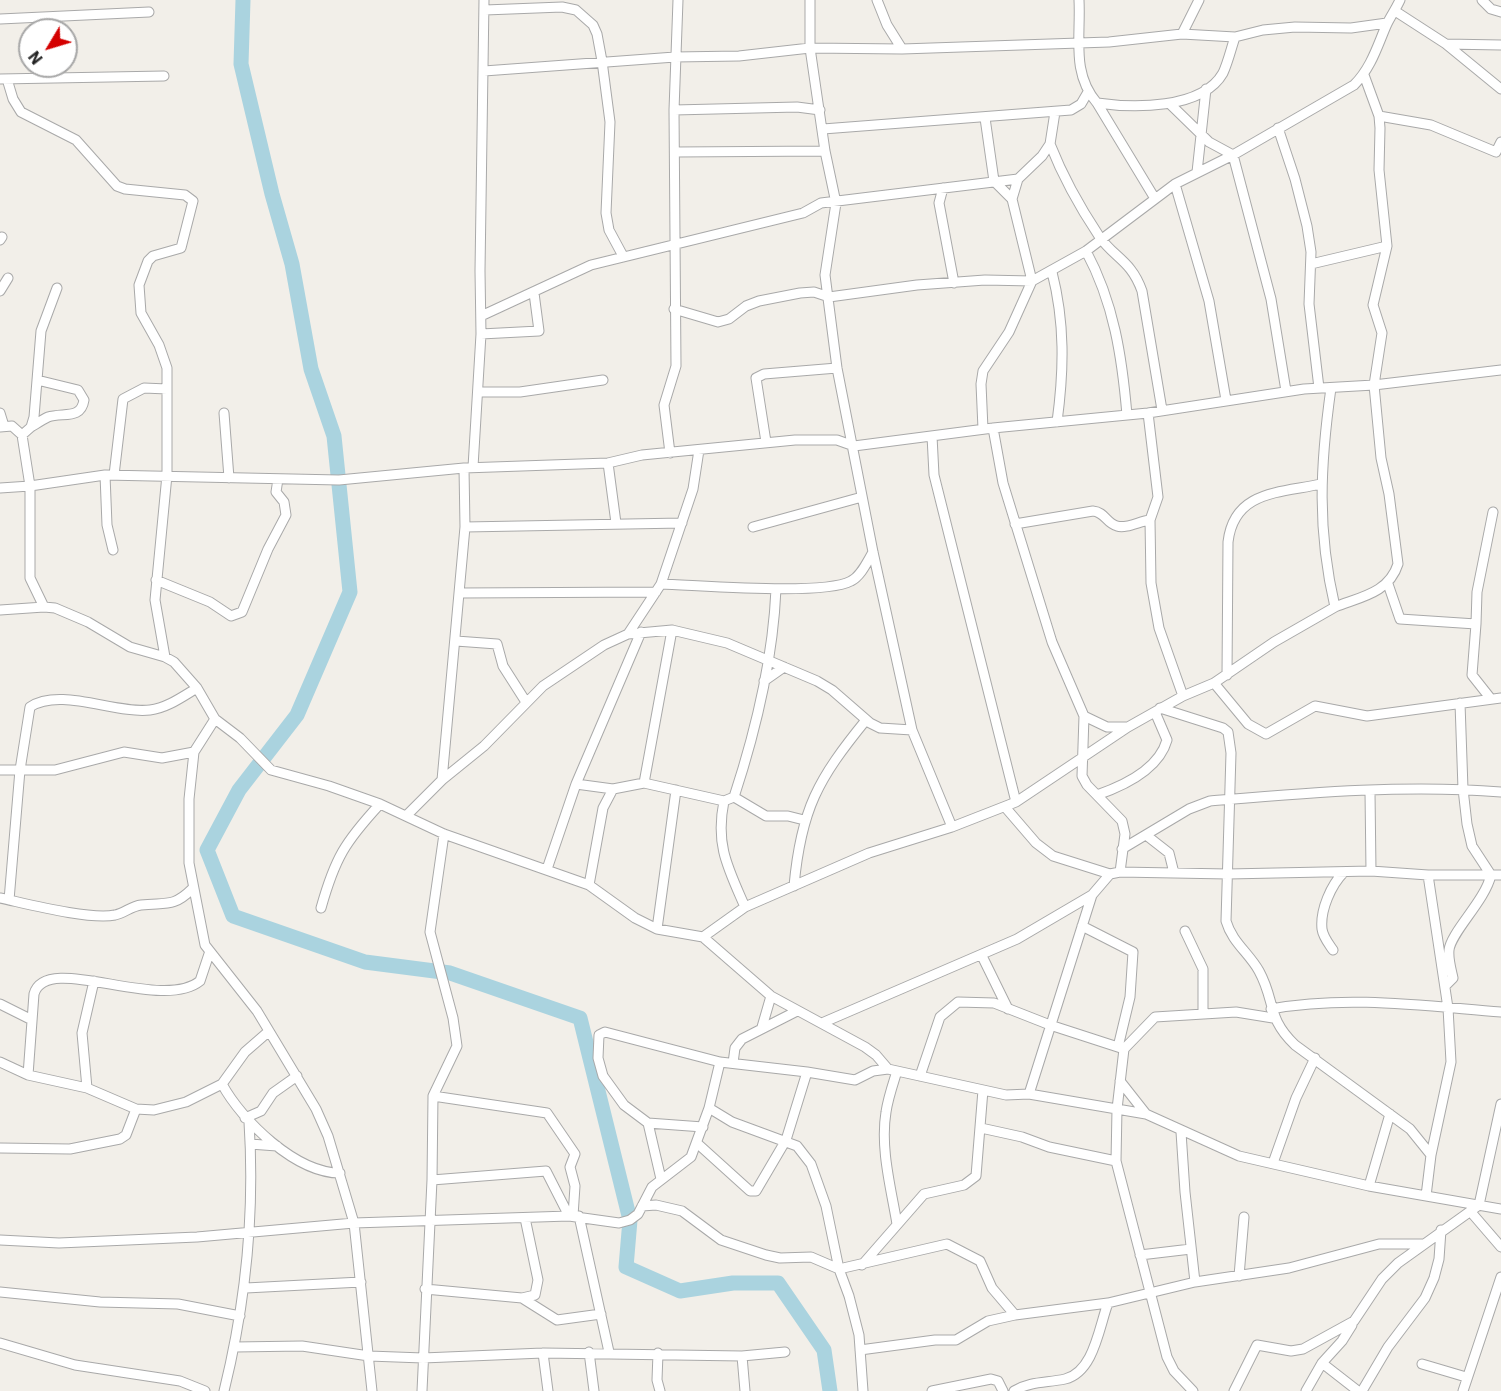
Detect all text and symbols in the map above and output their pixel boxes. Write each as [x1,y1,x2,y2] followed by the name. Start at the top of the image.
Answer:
[18,18,78,78] north arrow
[24,47,47,69] text: N

